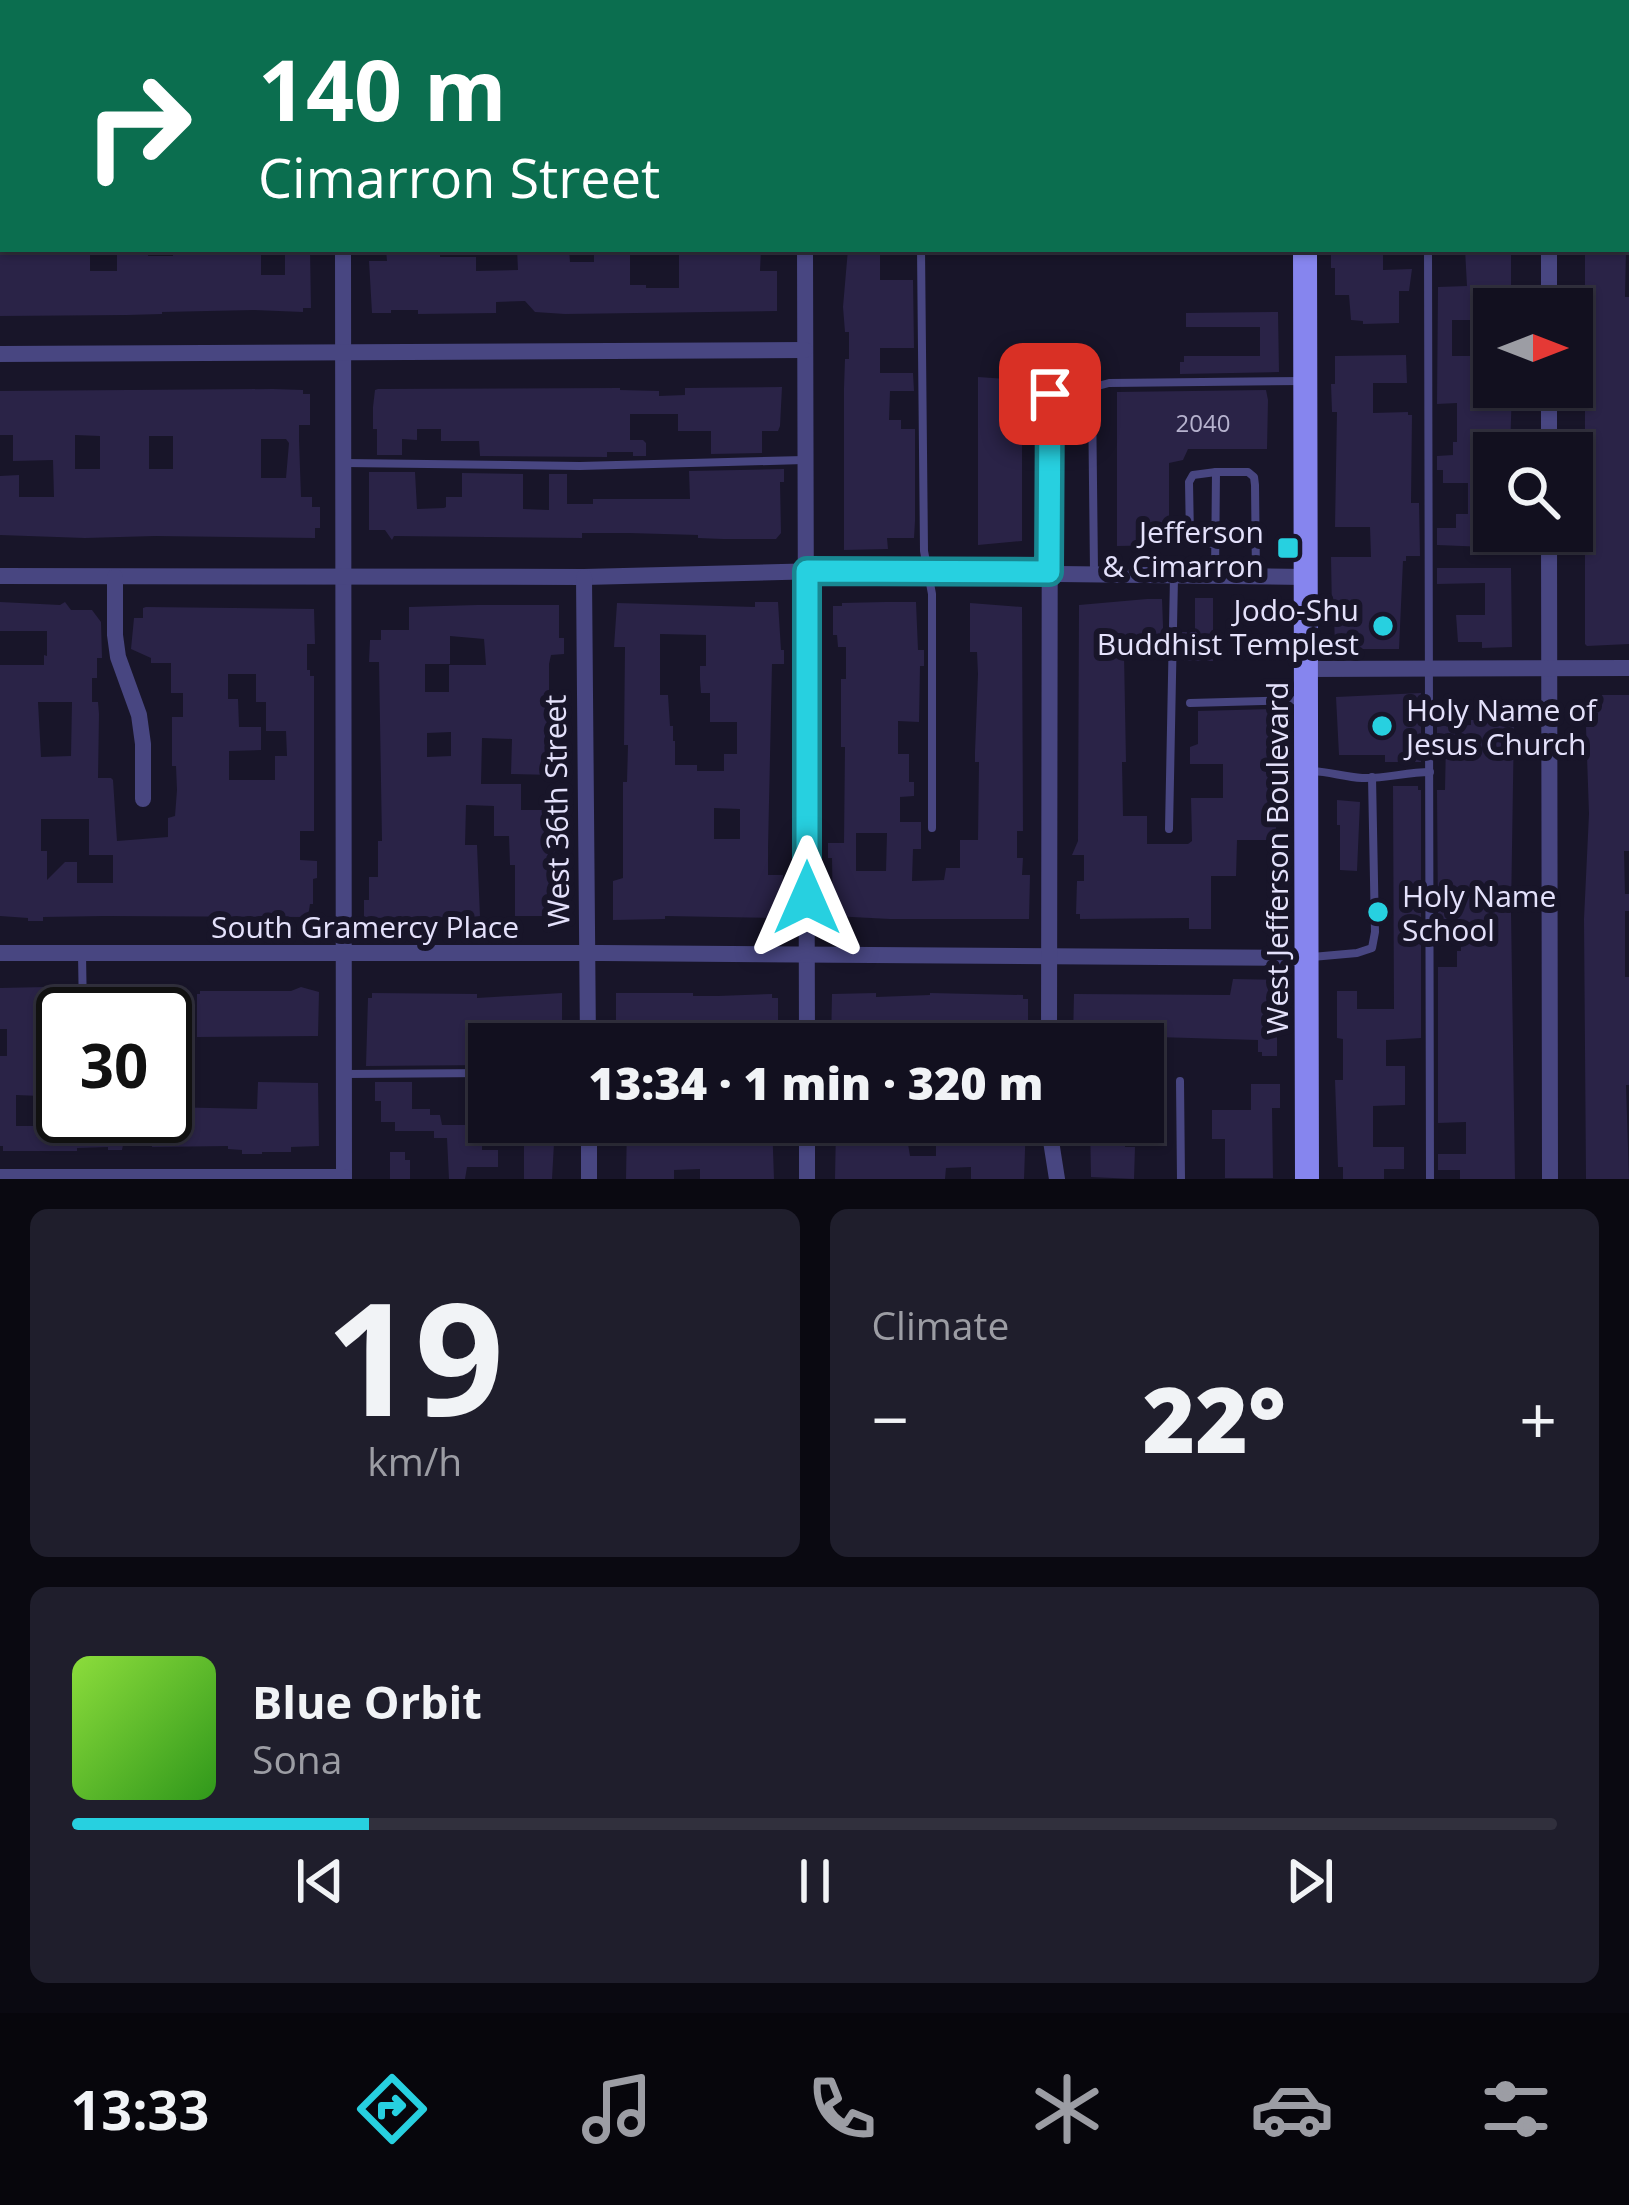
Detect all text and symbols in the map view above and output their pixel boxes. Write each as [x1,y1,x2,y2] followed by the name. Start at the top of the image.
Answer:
[258,31,506,146] text: 140 m
[60,48,216,204] icon: right
[258,140,660,214] text: Cimarron Street
[1473,288,1593,408] north arrow
[1473,288,1593,552] map controls
[999,343,1101,445] pin
[1017,361,1083,427] icon: arrive
[1176,406,1230,439] house number: 2040
[1473,432,1593,552] button: search
[1102,511,1264,586] place label: Jefferson & Cimarron
[1275,535,1301,561] marker: Jefferson & Cimarron
[1097,589,1359,664] place label: Jodo-Shu Buddhist Templest
[1370,613,1396,639] marker: Jodo-Shu Buddhist Templest
[1256,682,1297,1034] street label: West Jefferson Boulevard
[1403,689,1598,764] place label: Holy Name of Jesus Church
[533,695,579,927] street label: West 36th Street
[1369,713,1395,739] marker: Holy Name of Jesus Church
[744,835,870,961] position arrow
[1402,875,1556,950] place label: Holy Name School
[1365,899,1391,925] marker: Holy Name School
[211,906,519,947] street label: South Gramercy Place
[36,987,192,1143] speed limit sign: 30
[589,1052,1043,1113] text: 13:34 · 1 min · 320 m
[326,1249,504,1462] text: 19
[872,1298,1009,1351] text: Climate
[1143,1357,1286,1479] text: 22°
[872,1373,909,1463] text: −
[1519,1373,1557,1463] text: +
[367,1434,462,1487] text: km/h
[252,1671,482,1732] text: Blue Orbit
[252,1732,342,1785] text: Sona
[287,1848,353,1914] icon: previous
[782,1848,848,1914] icon: pause
[1277,1848,1343,1914] icon: next
[350,2067,434,2151] icon: directions
[575,2067,659,2151] icon: music
[800,2067,884,2151] icon: phone
[1025,2067,1109,2151] icon: climate
[1250,2067,1334,2151] icon: car
[1474,2067,1558,2151] icon: filters
[70,2072,209,2146] text: 13:33

